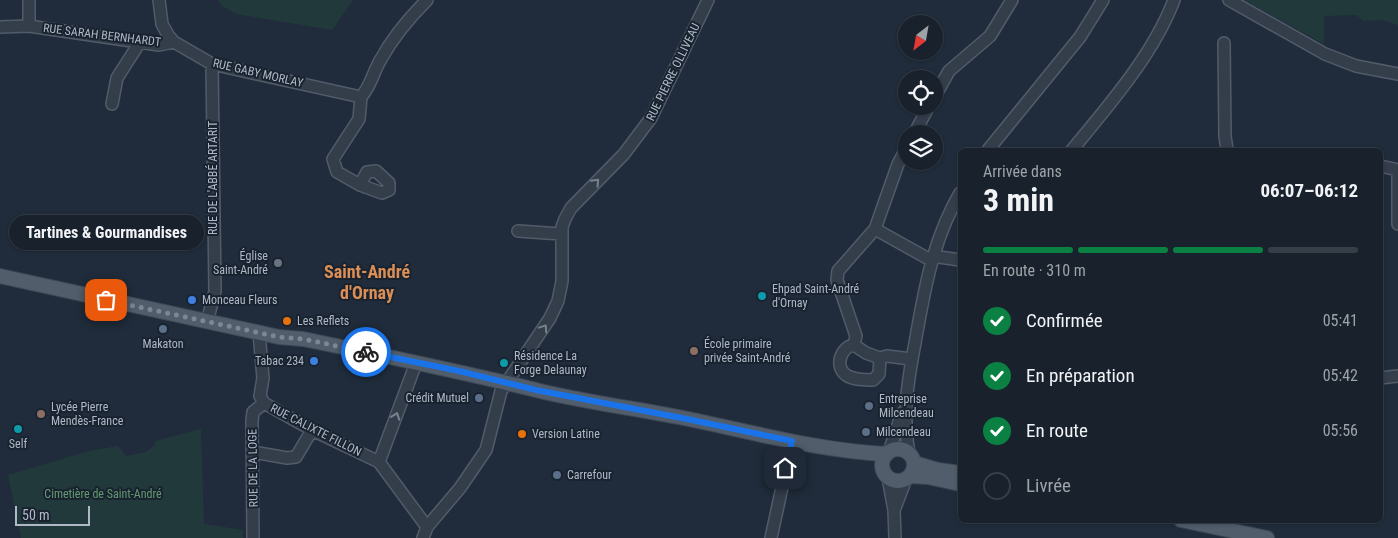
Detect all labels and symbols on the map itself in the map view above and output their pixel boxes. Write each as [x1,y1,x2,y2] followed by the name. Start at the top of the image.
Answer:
[898,15,942,60] north arrow
[42,21,162,49] street label: RUE SARAH BERNHARDT
[643,21,703,123] street label: RUE PIERRE OLLIVEAU
[211,56,305,90] street label: RUE GABY MORLAY
[205,121,220,235] street label: RUE DE L'ABBÉ ARTARIT
[590,179,599,188] one-way arrow
[8,215,204,250] callout: Tartines & Gourmandises
[213,248,268,277] place label: Église Saint-André
[272,257,284,269] marker: Église Saint-André
[324,261,410,303] district label: Saint-André d'Ornay
[85,279,127,321] pin
[772,282,859,310] place label: Ehpad Saint-André d'Ornay
[756,290,768,302] marker: Ehpad Saint-André d'Ornay
[202,293,277,307] place label: Monceau Fleurs
[186,294,198,306] marker: Monceau Fleurs
[297,314,349,328] place label: Les Reflets
[281,315,293,327] marker: Les Reflets
[157,323,169,335] marker: Makaton
[538,324,547,334] one-way arrow
[341,327,391,377] courier
[704,336,791,365] place label: École primaire privée Saint-André
[142,337,184,351] place label: Makaton
[688,345,700,357] marker: École primaire privée Saint-André
[514,349,587,377] place label: Résidence La Forge Delaunay
[255,354,304,368] place label: Tabac 234
[308,355,320,367] marker: Tabac 234
[498,357,510,369] marker: Résidence La Forge Delaunay
[405,391,469,405] place label: Crédit Mutuel
[473,392,485,404] marker: Crédit Mutuel
[879,392,934,420] place label: Entreprise Milcendeau
[51,400,124,428] place label: Lycée Pierre Mendès-France
[863,400,875,412] marker: Entreprise Milcendeau
[268,401,364,459] street label: RUE CALIXTE FILLON
[35,408,47,420] marker: Lycée Pierre Mendès-France
[390,412,400,421] one-way arrow
[12,423,24,435] marker: Self
[876,425,931,439] place label: Milcendeau
[860,426,872,438] marker: Milcendeau
[532,427,600,441] place label: Version Latine
[516,428,528,440] marker: Version Latine
[245,429,261,507] street label: RUE DE LA LOGE
[9,437,27,451] place label: Self
[764,447,806,489] pin
[567,468,612,482] place label: Carrefour
[551,469,563,481] marker: Carrefour
[44,487,162,501] park label: Cimetière de Saint-André
[15,503,90,526] scale bar

